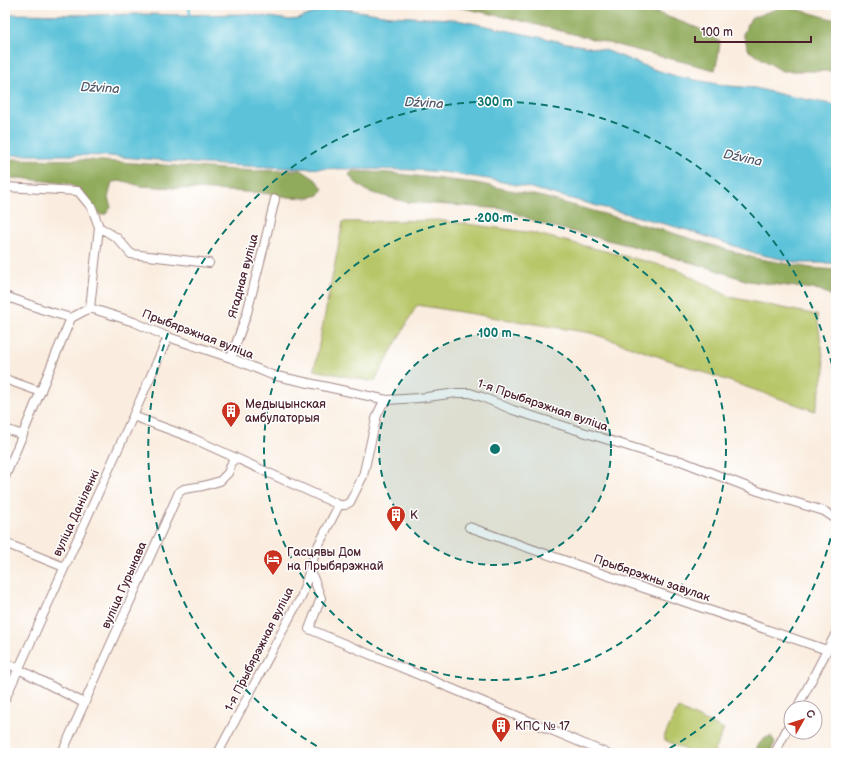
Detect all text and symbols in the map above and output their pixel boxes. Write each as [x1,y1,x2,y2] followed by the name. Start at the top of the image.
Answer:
[695,18,811,44] scale bar
[701,25,733,40] text: 100 m
[80,79,120,97] water label: Dźvina
[404,94,444,112] water label: Dźvina
[477,95,513,110] text: 300 m
[722,146,764,170] water label: Dźvina
[477,211,513,226] text: 200 m
[225,232,262,320] street label: Ягадная вуліца
[140,306,256,363] street label: Прыбярэжная вуліца
[478,326,512,341] text: 100 m
[476,376,610,435] street label: 1-я Прыбярэжная вуліца
[245,397,326,426] place label: Медыцынская амбулаторыя
[220,400,242,428] building icon: Медыцынская амбулаторыя
[488,442,502,456] centre of rings
[50,467,103,559] street label: вуліца Даніленкі
[385,504,407,532] building icon: К
[410,508,418,523] place label: К
[99,539,150,631] street label: вуліца Гурынава
[287,545,384,574] place label: Гасцявы Дом на Прыбярэжнай
[262,548,284,576] hotel icon: Гасцявы Дом на Прыбярэжнай
[592,551,713,606] street label: Прыбярэжны завулак
[222,585,297,714] street label: 1-я Прыбярэжная вуліца
[783,700,823,740] north arrow
[803,707,818,721] text: С
[490,715,512,743] building icon: КПС № 17
[515,719,570,734] place label: КПС № 17

